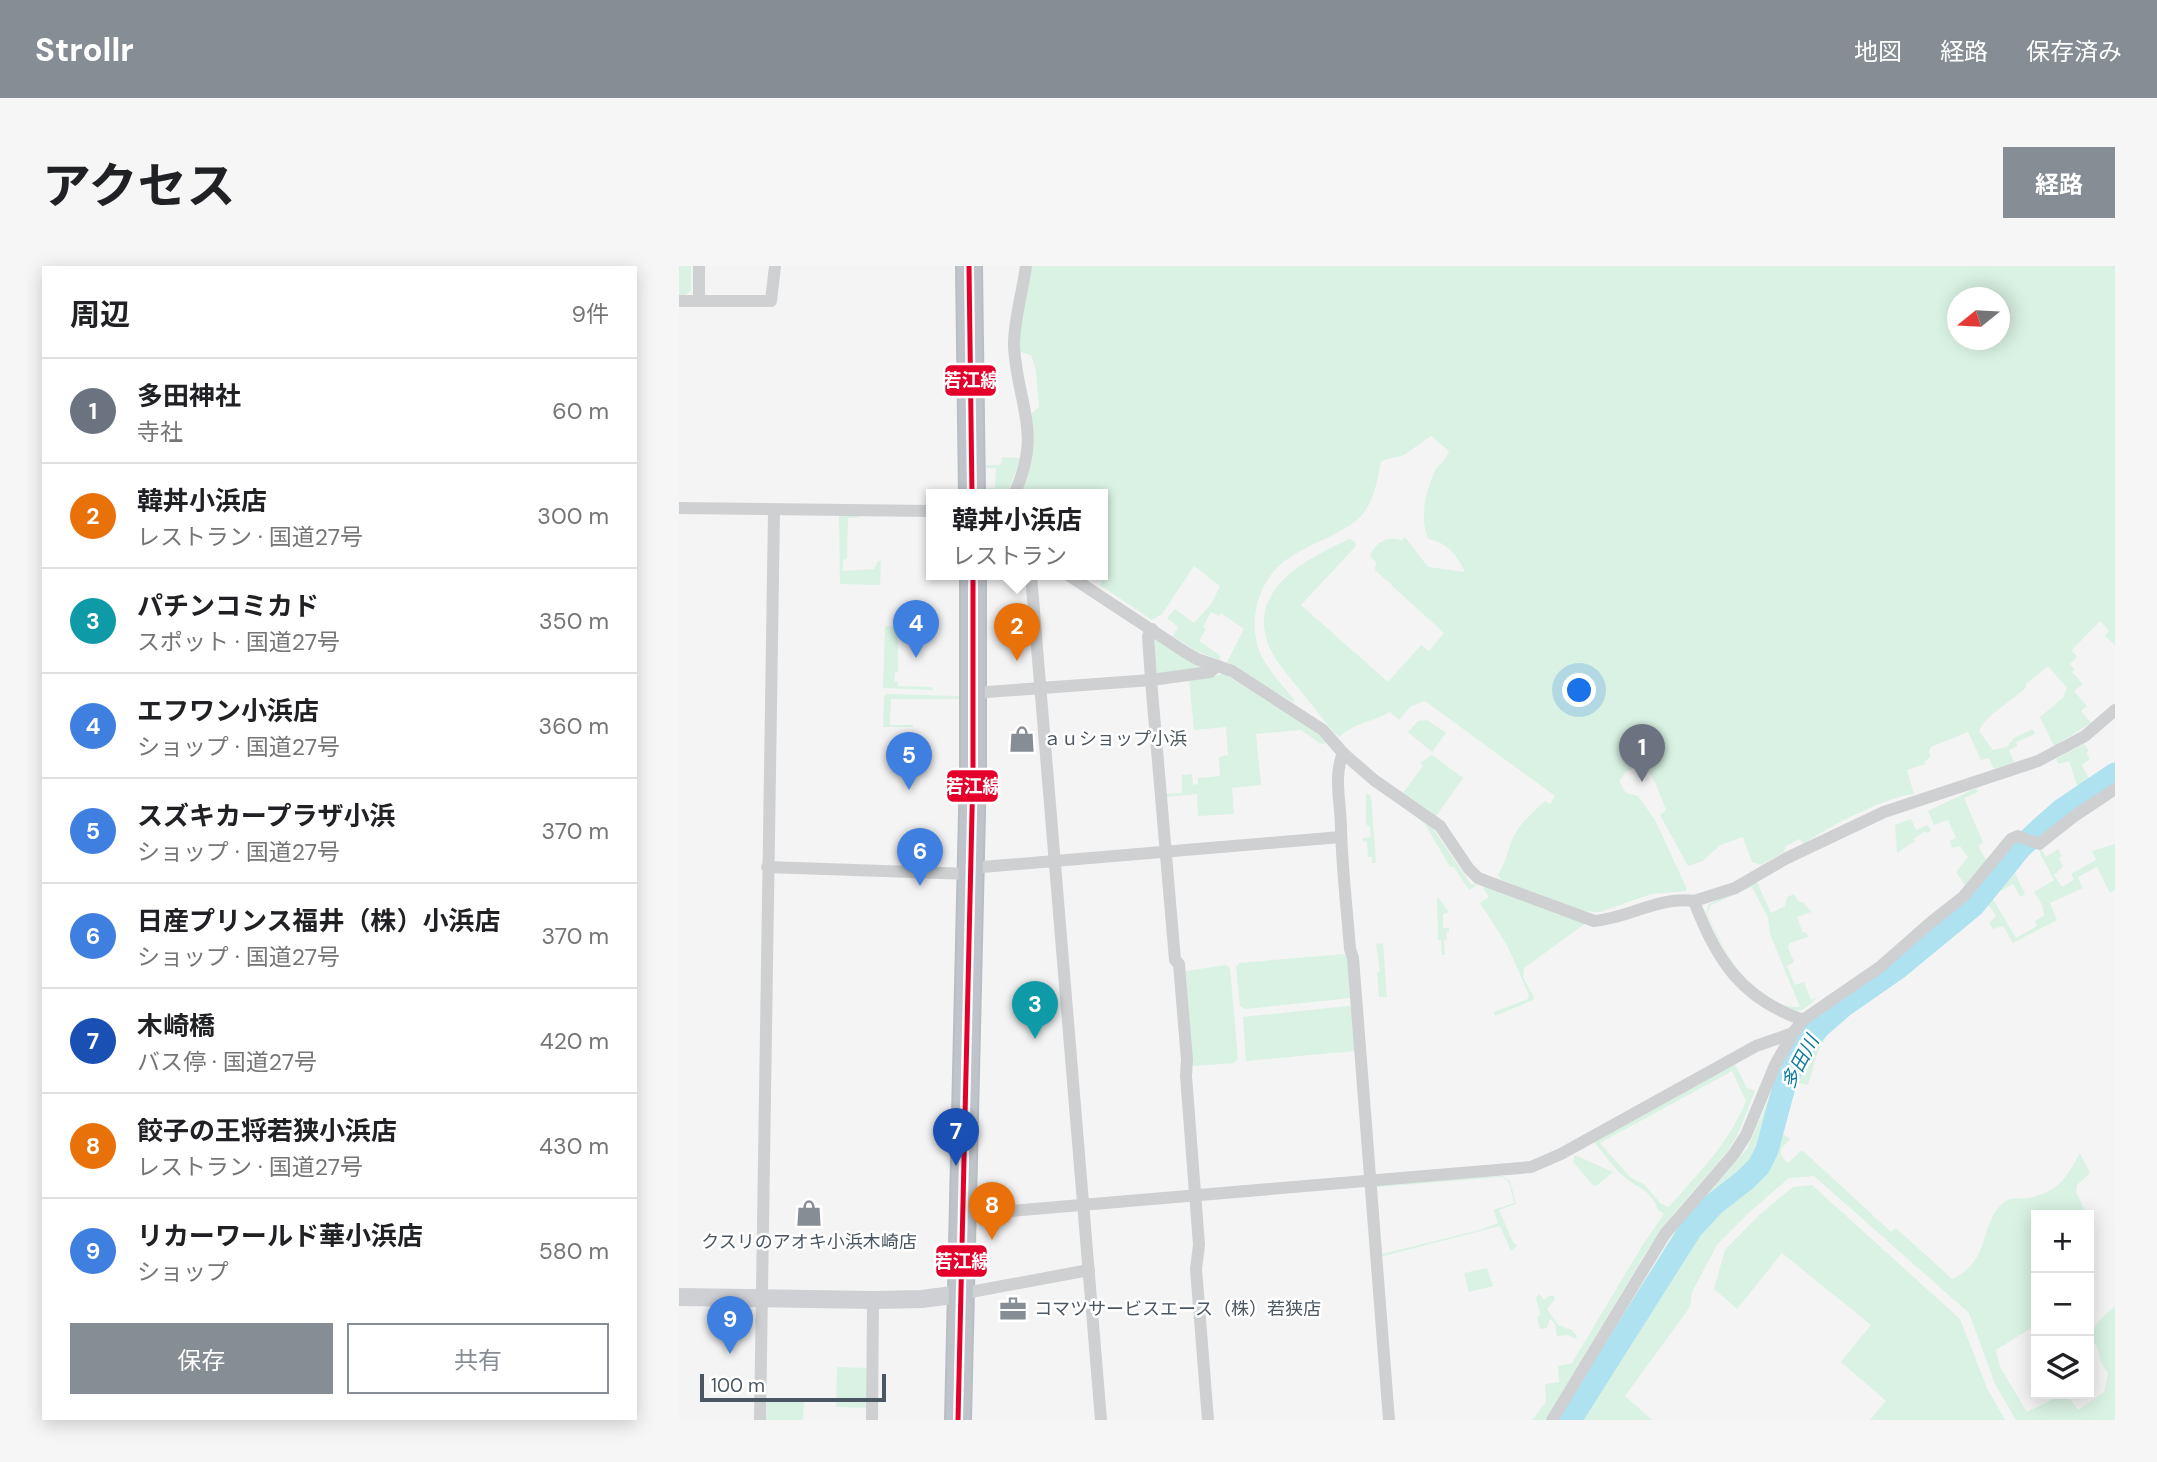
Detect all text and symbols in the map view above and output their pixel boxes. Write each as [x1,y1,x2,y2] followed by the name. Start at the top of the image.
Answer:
[35,28,134,71] text: Strollr
[1854,36,1902,67] text: 地図
[1940,36,1988,67] text: 経路
[2026,36,2122,67] text: 保存済み
[2003,147,2115,218] button: 経路
[42,154,236,218] text: アクセス
[1947,287,2010,350] north arrow
[70,295,130,334] text: 周辺
[572,299,609,329] text: 9件
[944,364,997,397] line badge: 若江線
[942,368,1000,393] text: 若江線
[137,379,241,413] text: 多田神社
[89,396,97,426] text: 1
[552,396,609,426] text: 60 m
[137,417,183,447] text: 寺社
[137,484,267,518] text: 韓丼小浜店
[926,489,1108,580] popup
[86,501,100,531] text: 2
[537,501,609,531] text: 300 m
[952,503,1082,537] text: 韓丼小浜店
[137,522,363,552] text: レストラン · 国道27号
[952,541,1067,571] text: レストラン
[137,589,319,623] text: パチンコミカド
[893,600,939,658] pin: 4
[994,603,1040,661] pin: 2
[86,606,100,636] text: 3
[539,606,609,636] text: 350 m
[137,627,340,657] text: スポット · 国道27号
[1562,673,1596,707] your location
[137,694,319,728] text: エフワン小浜店
[86,711,100,741] text: 4
[539,711,609,741] text: 360 m
[1007,724,1037,754] shop icon: ａｕショップ小浜
[1619,724,1665,782] pin: 1
[1043,727,1187,751] place label: ａｕショップ小浜
[137,732,340,762] text: ショップ · 国道27号
[886,732,932,790] pin: 5
[946,769,999,803] line badge: 若江線
[944,774,1002,799] text: 若江線
[137,799,395,833] text: スズキカープラザ小浜
[86,816,100,846] text: 5
[541,816,609,846] text: 370 m
[897,828,943,886] pin: 6
[137,837,340,867] text: ショップ · 国道27号
[137,904,500,938] text: 日産プリンス福井（株）小浜店
[86,921,100,951] text: 6
[541,921,609,951] text: 370 m
[137,942,340,972] text: ショップ · 国道27号
[1012,981,1058,1039] pin: 3
[137,1009,215,1043] text: 木崎橋
[87,1026,99,1056] text: 7
[540,1026,609,1056] text: 420 m
[1776,1029,1825,1093] water label: 多田川
[137,1047,317,1077] text: バス停 · 国道27号
[933,1108,979,1166] pin: 7
[137,1114,397,1148] text: 餃子の王将若狭小浜店
[86,1131,100,1161] text: 8
[539,1131,609,1161] text: 430 m
[137,1152,363,1182] text: レストラン · 国道27号
[969,1182,1015,1240] pin: 8
[794,1198,824,1228] shop icon: クスリのアオキ小浜木崎店
[2031,1210,2094,1399] map controls
[2031,1210,2094,1273] button: +
[137,1219,423,1253] text: リカーワールド華小浜店
[701,1230,917,1254] place label: クスリのアオキ小浜木崎店
[86,1236,100,1266] text: 9
[539,1236,609,1266] text: 580 m
[935,1244,988,1278] line badge: 若江線
[933,1249,991,1274] text: 若江線
[137,1257,229,1287] text: ショップ
[2031,1273,2094,1336] button: −
[998,1294,1028,1324] office icon: コマツサービスエース（株）若狭店
[707,1296,753,1354] pin: 9
[1034,1297,1321,1321] place label: コマツサービスエース（株）若狭店
[70,1323,333,1394] button: 保存
[347,1323,609,1394] button: 共有
[2031,1336,2094,1399] button: layers
[700,1371,885,1403] scale bar
[711,1373,765,1398] text: 100 m

